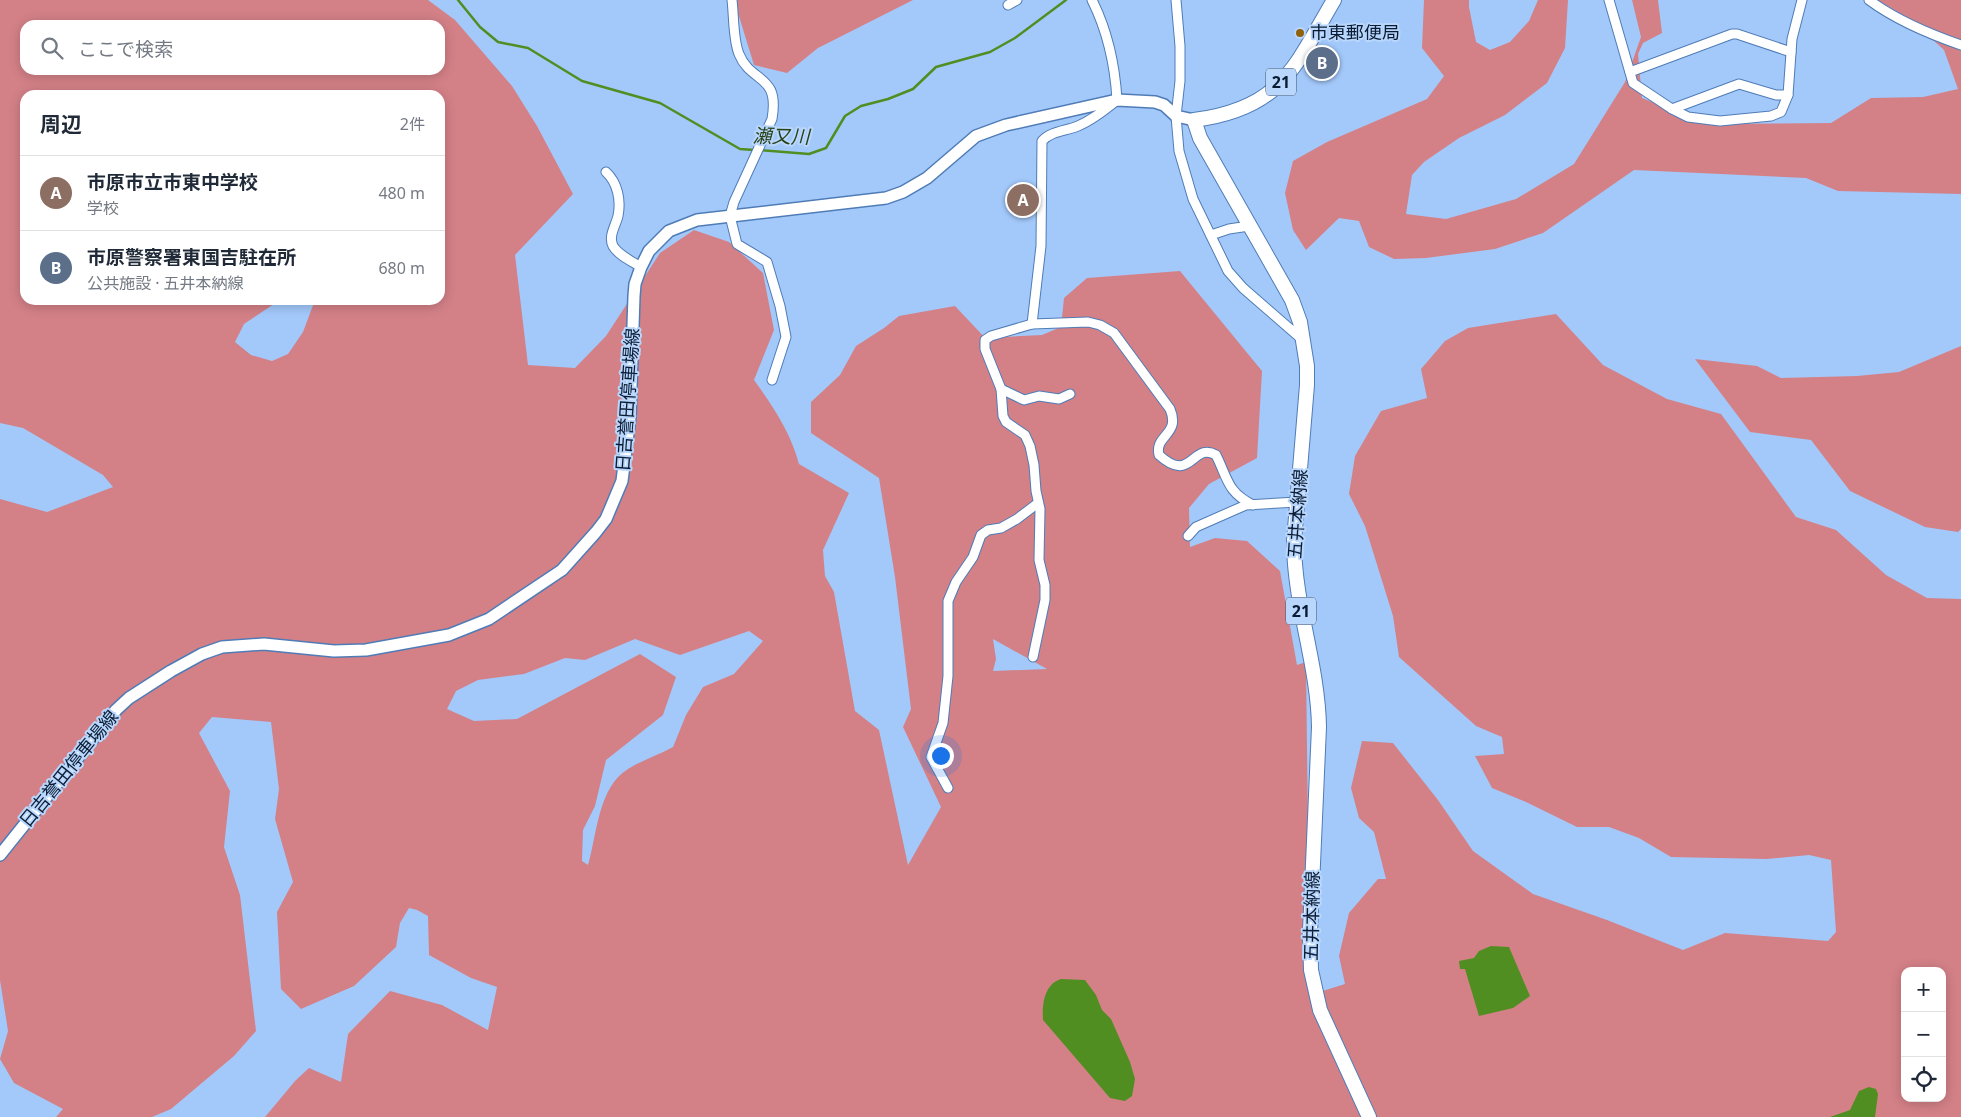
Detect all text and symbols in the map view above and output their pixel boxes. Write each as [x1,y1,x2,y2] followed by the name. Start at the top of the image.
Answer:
[20,20,445,75] search box
[1310,20,1400,44] place label: 市東郵便局
[1294,27,1306,39] marker: 市東郵便局
[38,34,66,62] icon: search
[78,36,173,62] text: ここで検索
[1306,44,1338,82] pin: B
[1266,68,1296,95] road number: 21
[40,110,82,138] text: 周辺
[400,113,425,135] text: 2件
[752,123,812,150] water label: 瀬又川
[87,169,258,195] text: 市原市立市東中学校
[1007,181,1039,219] pin: A
[50,182,62,204] text: A
[378,182,425,204] text: 480 m
[87,197,119,219] text: 学校
[87,244,296,270] text: 市原警察署東国吉駐在所
[51,257,61,279] text: B
[378,257,425,279] text: 680 m
[87,272,244,294] text: 公共施設 · 五井本納線
[610,327,644,473] street label: 日吉誉田停車場線
[1282,468,1312,560] street label: 五井本納線
[1286,598,1316,624] road number: 21
[14,705,123,832] street label: 日吉誉田停車場線
[928,743,954,769] your location
[1298,871,1324,961] street label: 五井本納線
[1901,967,1946,1102] map controls
[1901,967,1946,1012] button: +
[1901,1012,1946,1057] button: −
[1901,1057,1946,1102] button: locate

